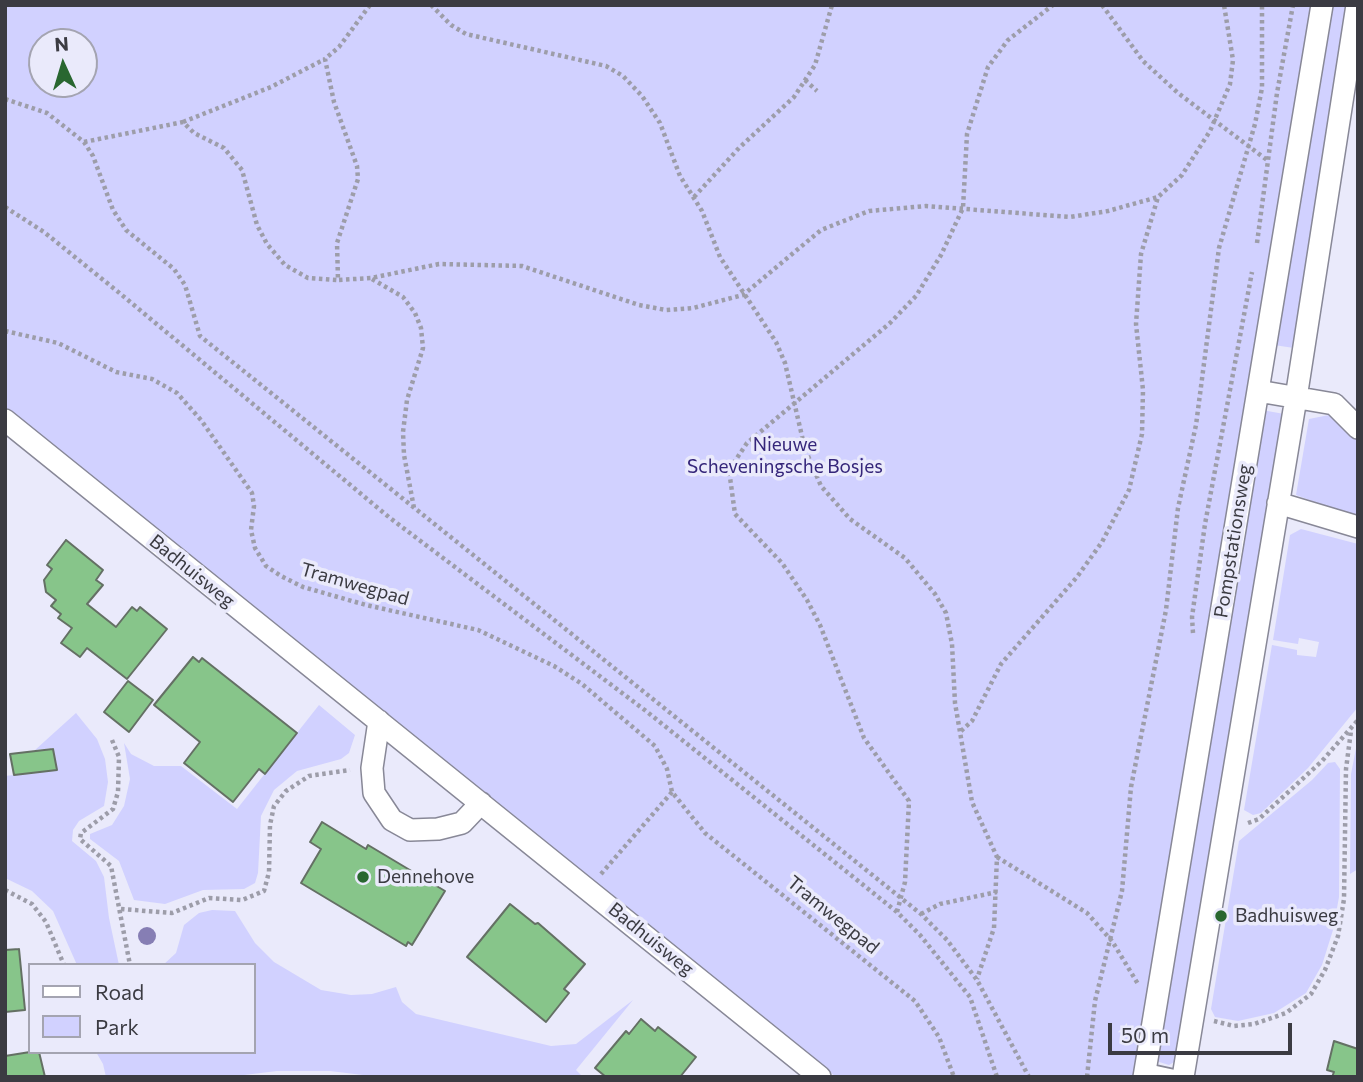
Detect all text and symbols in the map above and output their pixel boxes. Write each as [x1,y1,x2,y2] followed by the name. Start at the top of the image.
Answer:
[28,28,98,98] north arrow
[54,32,70,56] text: N
[687,434,883,478] park label: Nieuwe Scheveningsche Bosjes
[1210,462,1256,620] street label: Pompstationsweg
[145,530,239,612] street label: Badhuisweg
[298,558,412,610] street label: Tramwegpad
[377,866,474,888] place label: Dennehove
[355,869,371,885] marker: Dennehove
[782,871,884,959] street label: Tramwegpad
[604,898,698,980] street label: Badhuisweg
[1235,905,1338,927] place label: Badhuisweg
[1213,908,1229,924] marker: Badhuisweg
[28,963,256,1054] legend
[95,979,144,1004] text: Road
[1111,1009,1295,1052] scale bar
[95,1014,139,1039] text: Park
[1121,1022,1169,1047] text: 50 m

